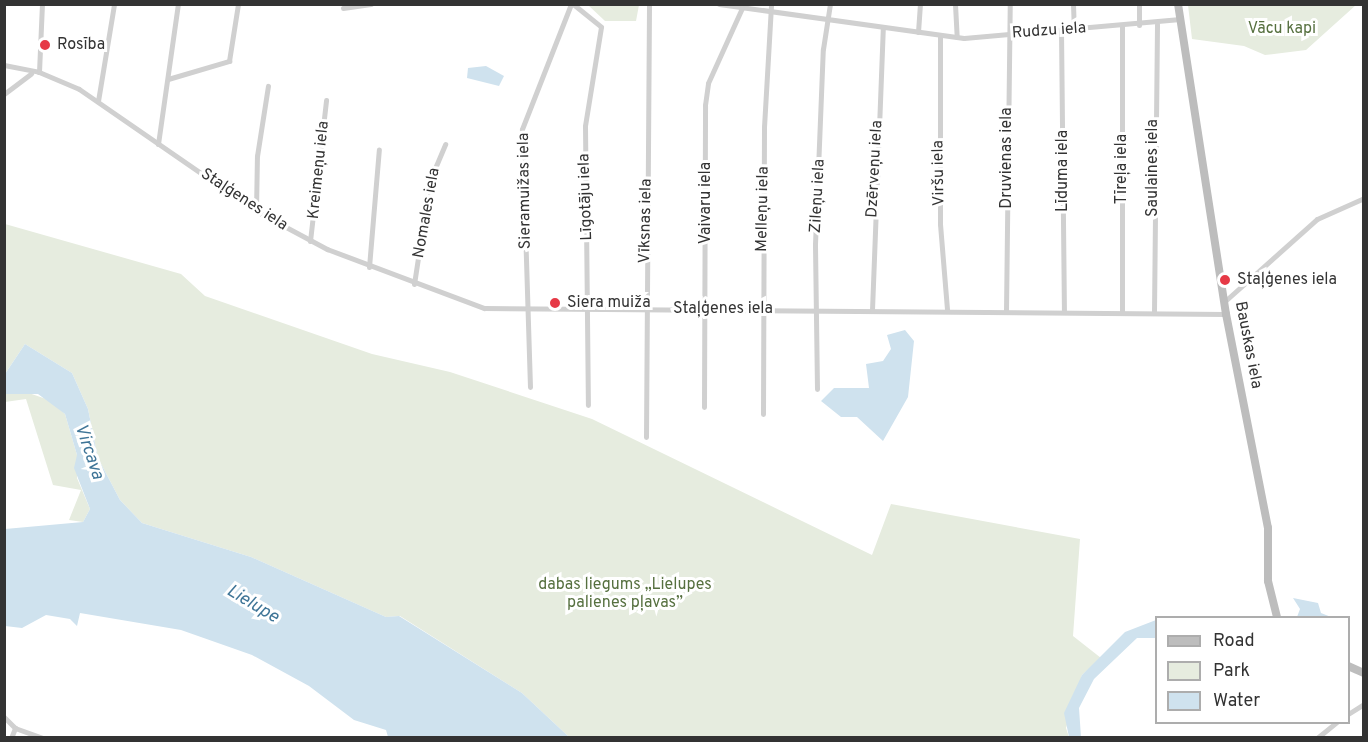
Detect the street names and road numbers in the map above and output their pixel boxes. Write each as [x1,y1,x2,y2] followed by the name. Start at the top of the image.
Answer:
[1011,19,1087,43] street label: Rudzu iela
[997,107,1017,209] street label: Druvienas iela
[1143,119,1163,217] street label: Saulaines iela
[304,120,334,220] street label: Kreimeņu iela
[863,120,887,218] street label: Dzērveņu iela
[1053,130,1073,212] street label: Līduma iela
[514,133,536,249] street label: Sieramuižas iela
[1112,134,1132,204] street label: Tīreļa iela
[929,140,949,206] street label: Viršu iela
[575,153,597,241] street label: Līgotāju iela
[806,158,830,234] street label: Zileņu iela
[696,162,716,244] street label: Vaivaru iela
[197,165,291,235] street label: Staļģenes iela
[410,166,444,260] street label: Nomales iela
[753,166,773,252] street label: Melleņu iela
[636,178,656,264] street label: Vīksnas iela
[673,299,773,319] street label: Staļģenes iela
[1230,300,1266,390] street label: Bauskas iela

